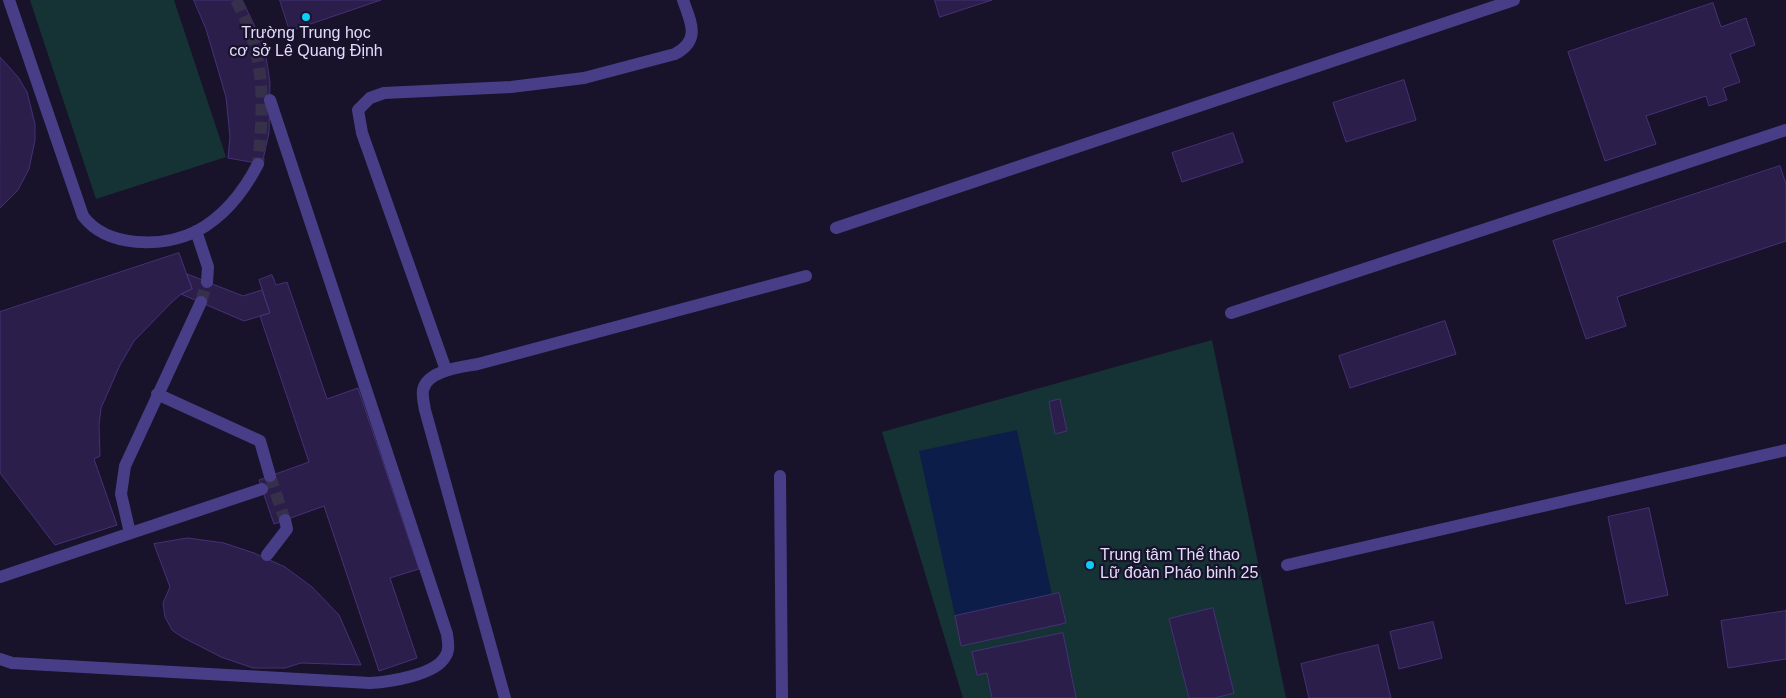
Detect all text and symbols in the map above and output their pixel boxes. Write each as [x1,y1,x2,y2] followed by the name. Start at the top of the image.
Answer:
[300,11,312,23] marker: Trường Trung học cơ sở Lê Quang Định
[229,24,383,62] place label: Trường Trung học cơ sở Lê Quang Định
[1100,546,1258,584] place label: Trung tâm Thể thao Lữ đoàn Pháo binh 25
[1084,559,1096,571] marker: Trung tâm Thể thao Lữ đoàn Pháo binh 25

